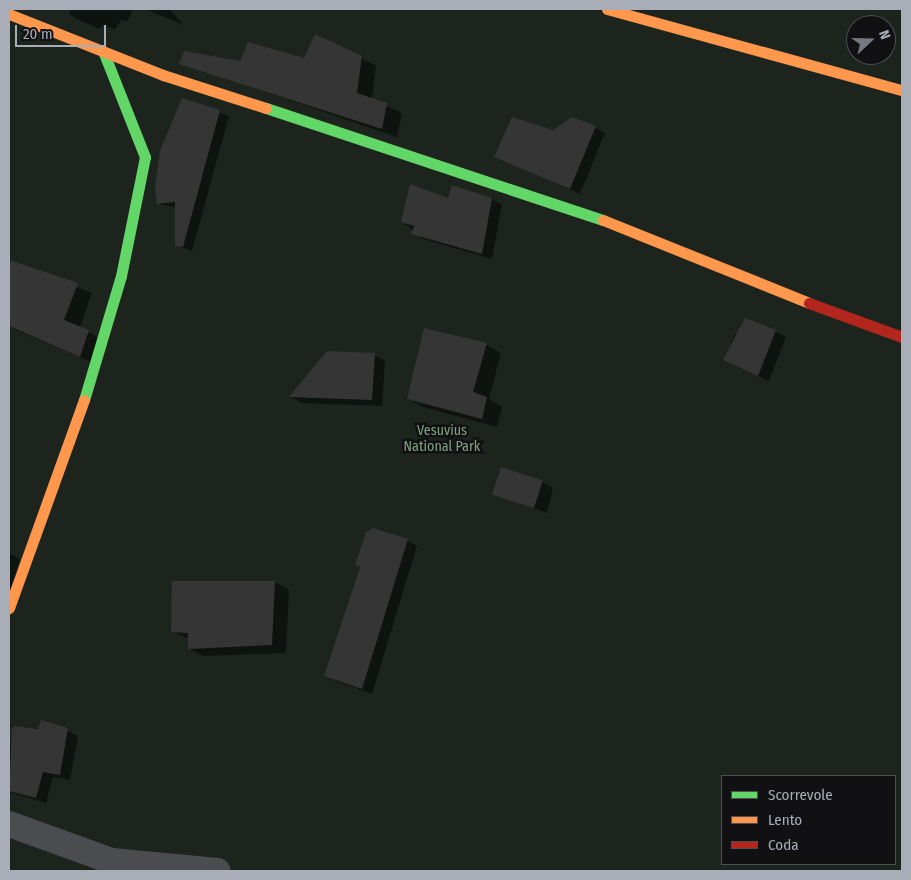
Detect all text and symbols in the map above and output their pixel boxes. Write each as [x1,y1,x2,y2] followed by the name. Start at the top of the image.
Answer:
[18,15,109,47] scale bar
[846,15,896,65] north arrow
[23,25,53,43] text: 20 m
[875,28,894,42] text: N
[404,423,480,456] park label: Vesuvius National Park
[721,775,896,865] legend
[768,786,833,804] text: Scorrevole
[768,811,802,829] text: Lento
[768,836,799,854] text: Coda

